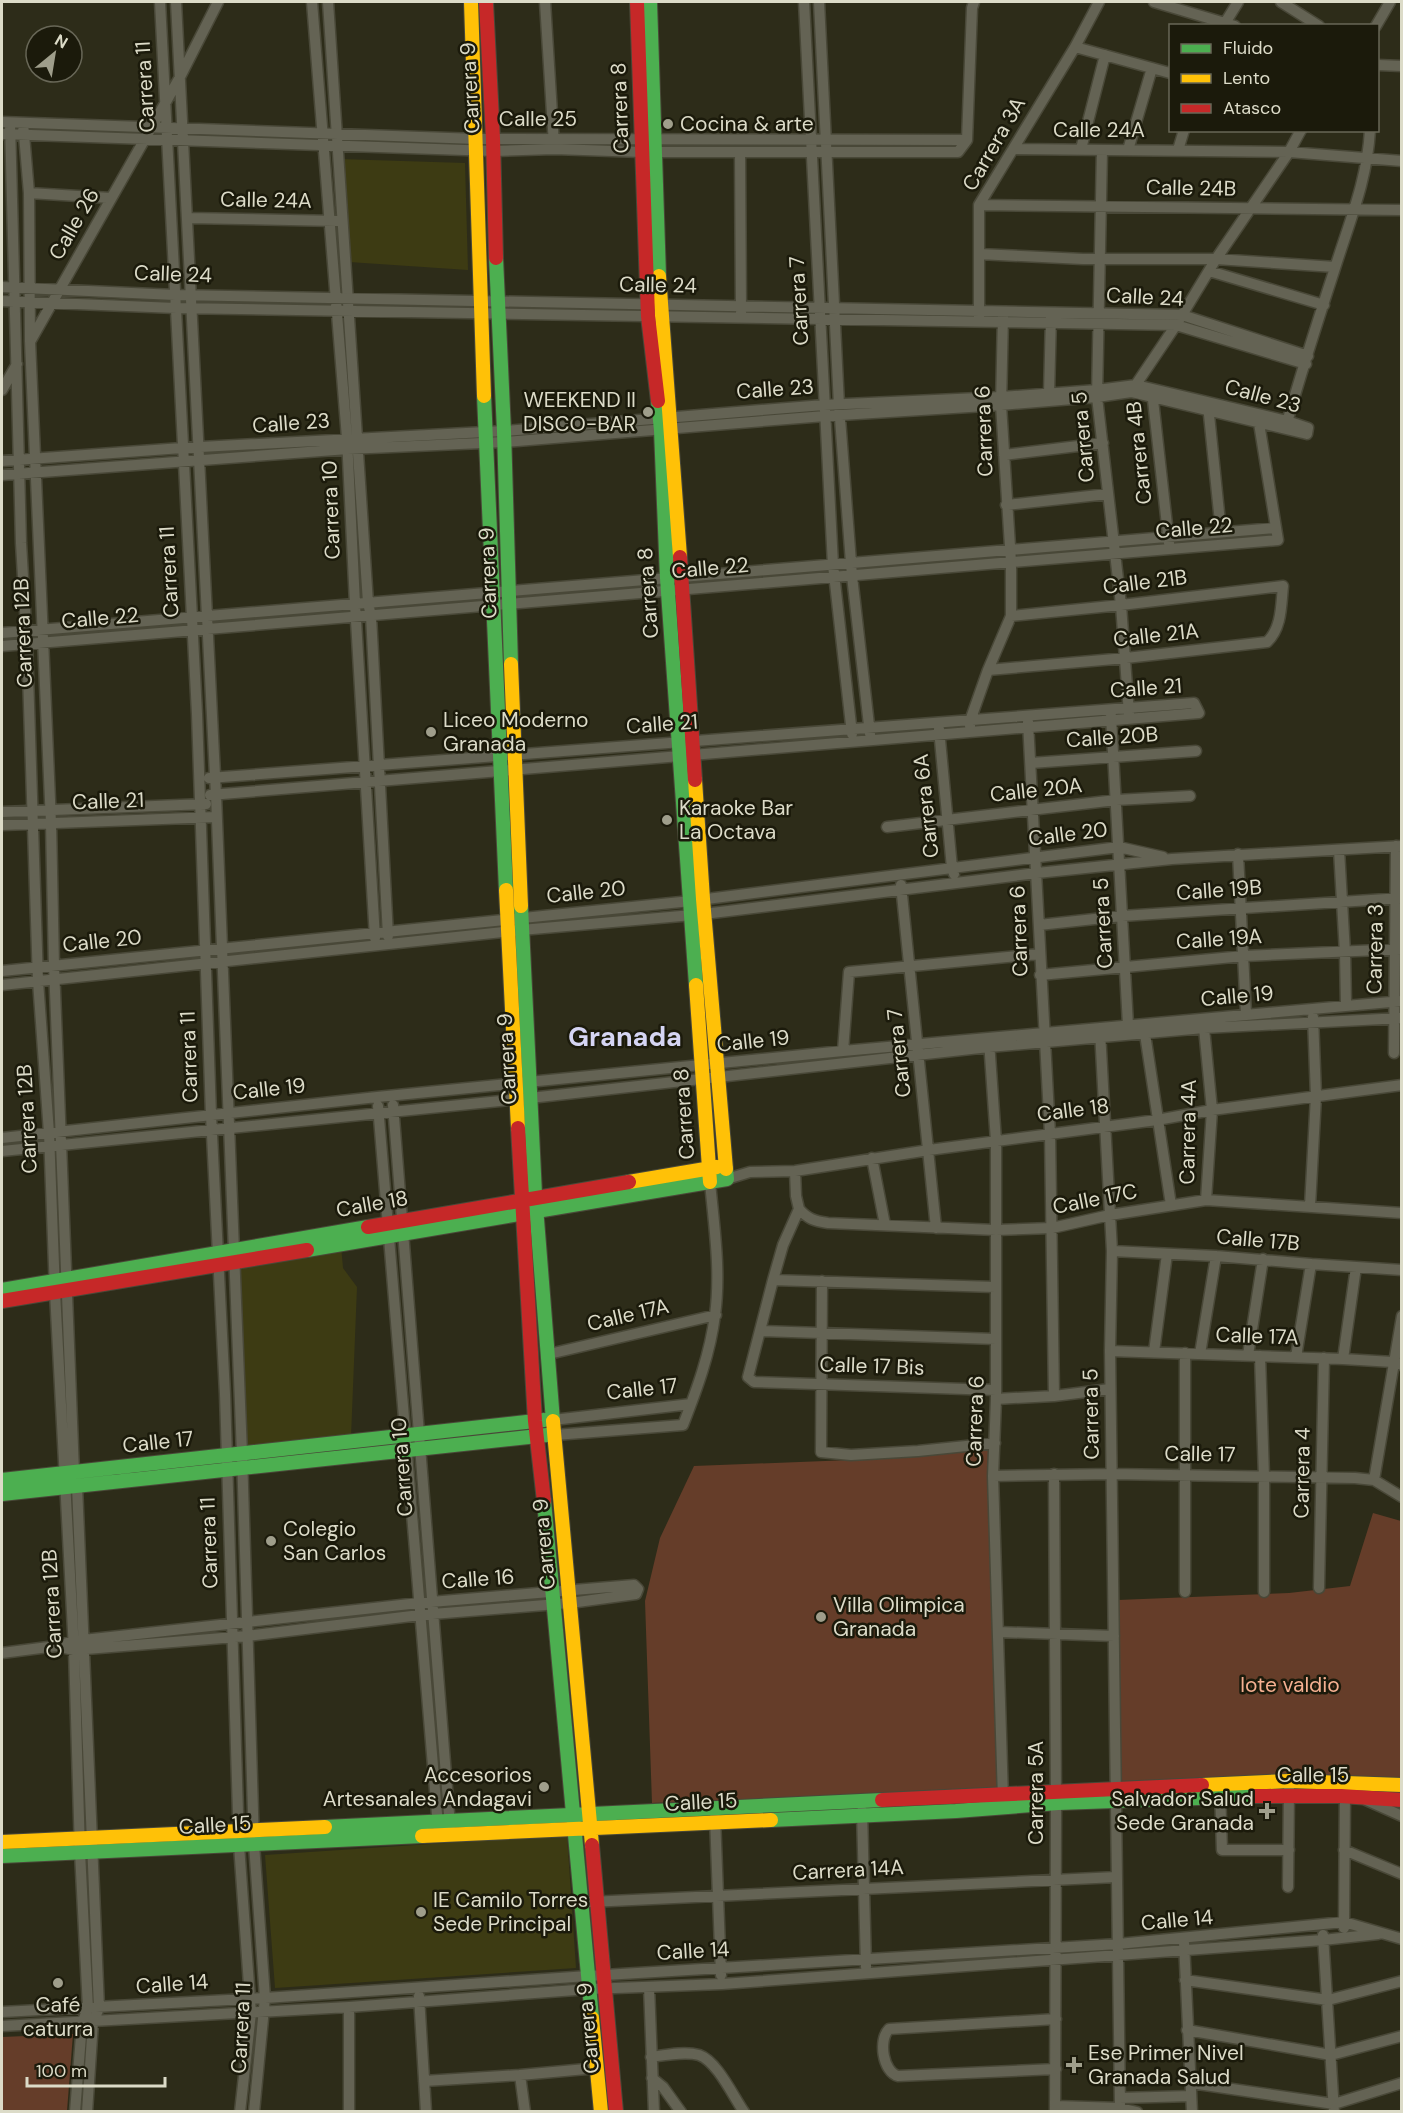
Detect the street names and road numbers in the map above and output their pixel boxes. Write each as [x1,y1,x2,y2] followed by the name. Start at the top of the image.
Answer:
[129,41,161,133] street label: Carrera 11
[454,42,486,134] street label: Carrera 9
[604,62,636,154] street label: Carrera 8
[956,92,1032,196] street label: Carrera 3A
[499,105,577,133] street label: Calle 25
[1053,116,1145,144] street label: Calle 24A
[1146,173,1236,203] street label: Calle 24B
[42,183,106,265] street label: Calle 26
[220,185,312,215] street label: Calle 24A
[783,256,815,346] street label: Carrera 7
[134,259,213,289] street label: Calle 24
[619,270,697,300] street label: Calle 24
[1105,281,1185,313] street label: Calle 24
[735,372,815,406] street label: Calle 23
[1222,372,1304,420] street label: Calle 23
[968,385,1000,477] street label: Carrera 6
[1065,390,1101,484] street label: Carrera 5
[1120,400,1158,506] street label: Carrera 4B
[251,406,331,440] street label: Calle 23
[315,460,347,560] street label: Carrera 10
[1154,511,1234,545] street label: Calle 22
[153,526,185,618] street label: Carrera 11
[472,527,504,619] street label: Carrera 9
[631,547,665,639] street label: Carrera 8
[670,551,750,585] street label: Calle 22
[1101,563,1189,601] street label: Calle 21B
[7,578,39,688] street label: Carrera 12B
[60,601,140,635] street label: Calle 22
[1112,617,1200,653] street label: Calle 21A
[1109,672,1183,704] street label: Calle 21
[625,708,699,740] street label: Calle 21
[1065,720,1159,754] street label: Calle 20B
[907,752,945,860] street label: Carrera 6A
[988,771,1084,809] street label: Calle 20A
[72,786,144,816] street label: Calle 21
[1027,815,1109,853] street label: Calle 20
[1175,873,1263,907] street label: Calle 19B
[545,874,627,910] street label: Calle 20
[1087,877,1119,969] street label: Carrera 5
[1003,885,1035,977] street label: Carrera 6
[1360,903,1390,995] street label: Carrera 3
[1175,922,1263,956] street label: Calle 19A
[61,923,143,959] street label: Calle 20
[1199,979,1275,1013] street label: Calle 19
[880,1007,918,1099] street label: Carrera 7
[173,1011,205,1103] street label: Carrera 11
[491,1013,523,1105] street label: Carrera 9
[715,1023,791,1059] street label: Calle 19
[10,1064,44,1174] street label: Carrera 12B
[667,1068,701,1160] street label: Carrera 8
[231,1071,307,1107] street label: Calle 19
[1173,1079,1203,1185] street label: Carrera 4A
[1035,1092,1111,1128] street label: Calle 18
[1050,1177,1140,1221] street label: Calle 17C
[334,1184,410,1224] street label: Calle 18
[1215,1222,1301,1258] street label: Calle 17B
[584,1292,672,1338] street label: Calle 17A
[1215,1321,1299,1351] street label: Calle 17A
[819,1350,925,1382] street label: Calle 17 Bis
[1076,1368,1106,1460] street label: Carrera 5
[605,1371,679,1407] street label: Calle 17
[959,1375,991,1467] street label: Carrera 6
[385,1417,419,1517] street label: Carrera 10
[121,1424,195,1460] street label: Calle 17
[1287,1427,1317,1519] street label: Carrera 4
[1164,1439,1236,1469] street label: Calle 17
[193,1497,225,1589] street label: Carrera 11
[526,1497,562,1591] street label: Carrera 9
[35,1549,69,1659] street label: Carrera 12B
[441,1562,515,1596] street label: Calle 16
[1022,1741,1050,1845] street label: Carrera 5A
[1277,1761,1349,1789] street label: Calle 15
[664,1786,738,1818] street label: Calle 15
[178,1809,252,1841] street label: Calle 15
[792,1853,904,1887] street label: Carrera 14A
[1140,1903,1215,1937] street label: Calle 14
[656,1935,730,1967] street label: Calle 14
[135,1967,209,2001] street label: Calle 14
[570,1981,606,2075] street label: Carrera 9
[225,1982,257,2074] street label: Carrera 11

